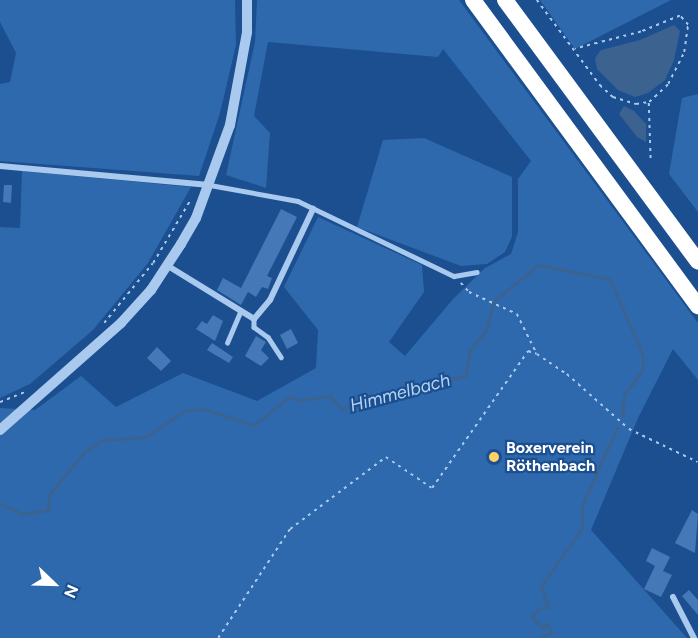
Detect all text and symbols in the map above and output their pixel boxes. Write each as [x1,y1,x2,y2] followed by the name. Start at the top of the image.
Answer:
[347,369,453,417] water label: Himmelbach
[506,438,595,476] place label: Boxerverein Röthenbach
[487,450,501,464] marker: Boxerverein Röthenbach
[24,554,84,614] north arrow
[60,582,82,601] text: N

